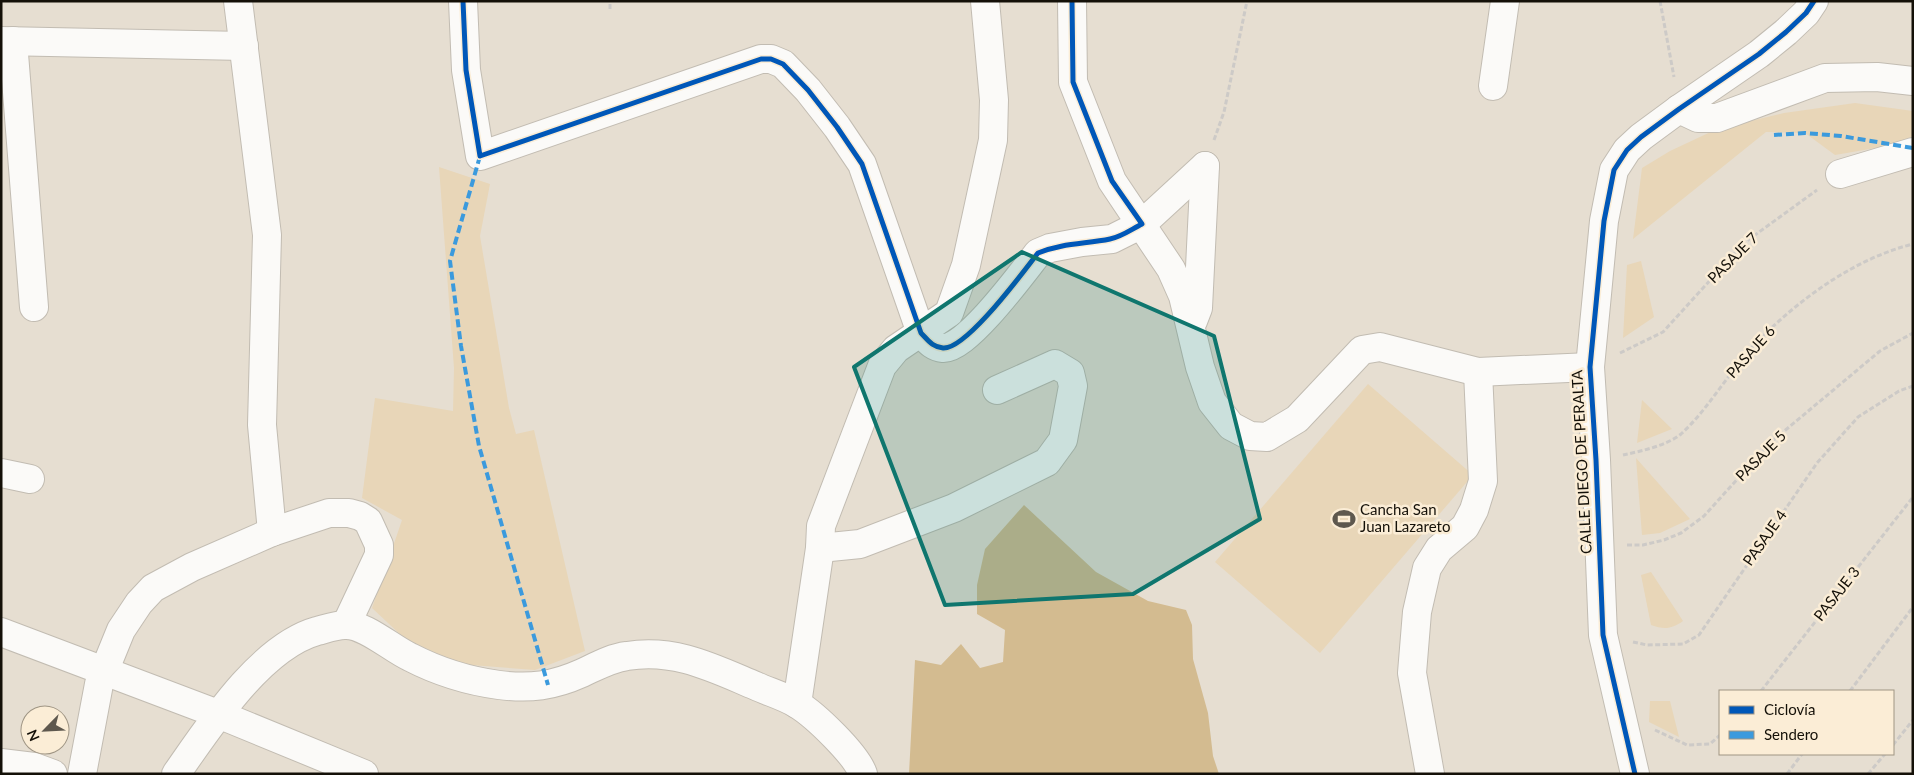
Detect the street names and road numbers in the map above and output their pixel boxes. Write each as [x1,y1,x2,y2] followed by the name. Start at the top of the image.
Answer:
[1703,228,1762,286] street label: PASAJE 7
[1722,321,1779,381] street label: PASAJE 6
[1567,369,1595,555] street label: CALLE DIEGO DE PERALTA
[1731,426,1789,484] street label: PASAJE 5
[1738,506,1790,569] street label: PASAJE 4
[1809,563,1863,624] street label: PASAJE 3

